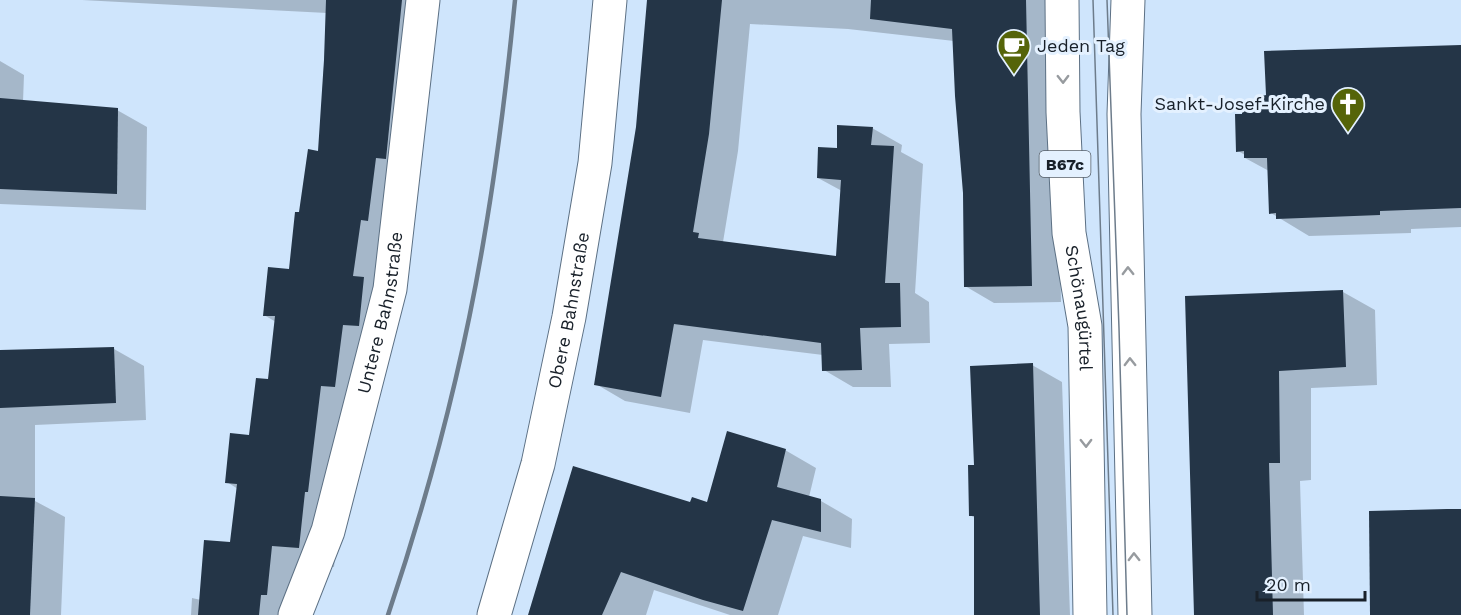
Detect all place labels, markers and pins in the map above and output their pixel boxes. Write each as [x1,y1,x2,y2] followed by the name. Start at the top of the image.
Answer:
[996,28,1032,75] cafe icon: Jeden Tag
[1037,35,1125,56] place label: Jeden Tag
[1330,86,1366,133] church icon: Sankt-Josef-Kirche
[1155,93,1325,114] place label: Sankt-Josef-Kirche

